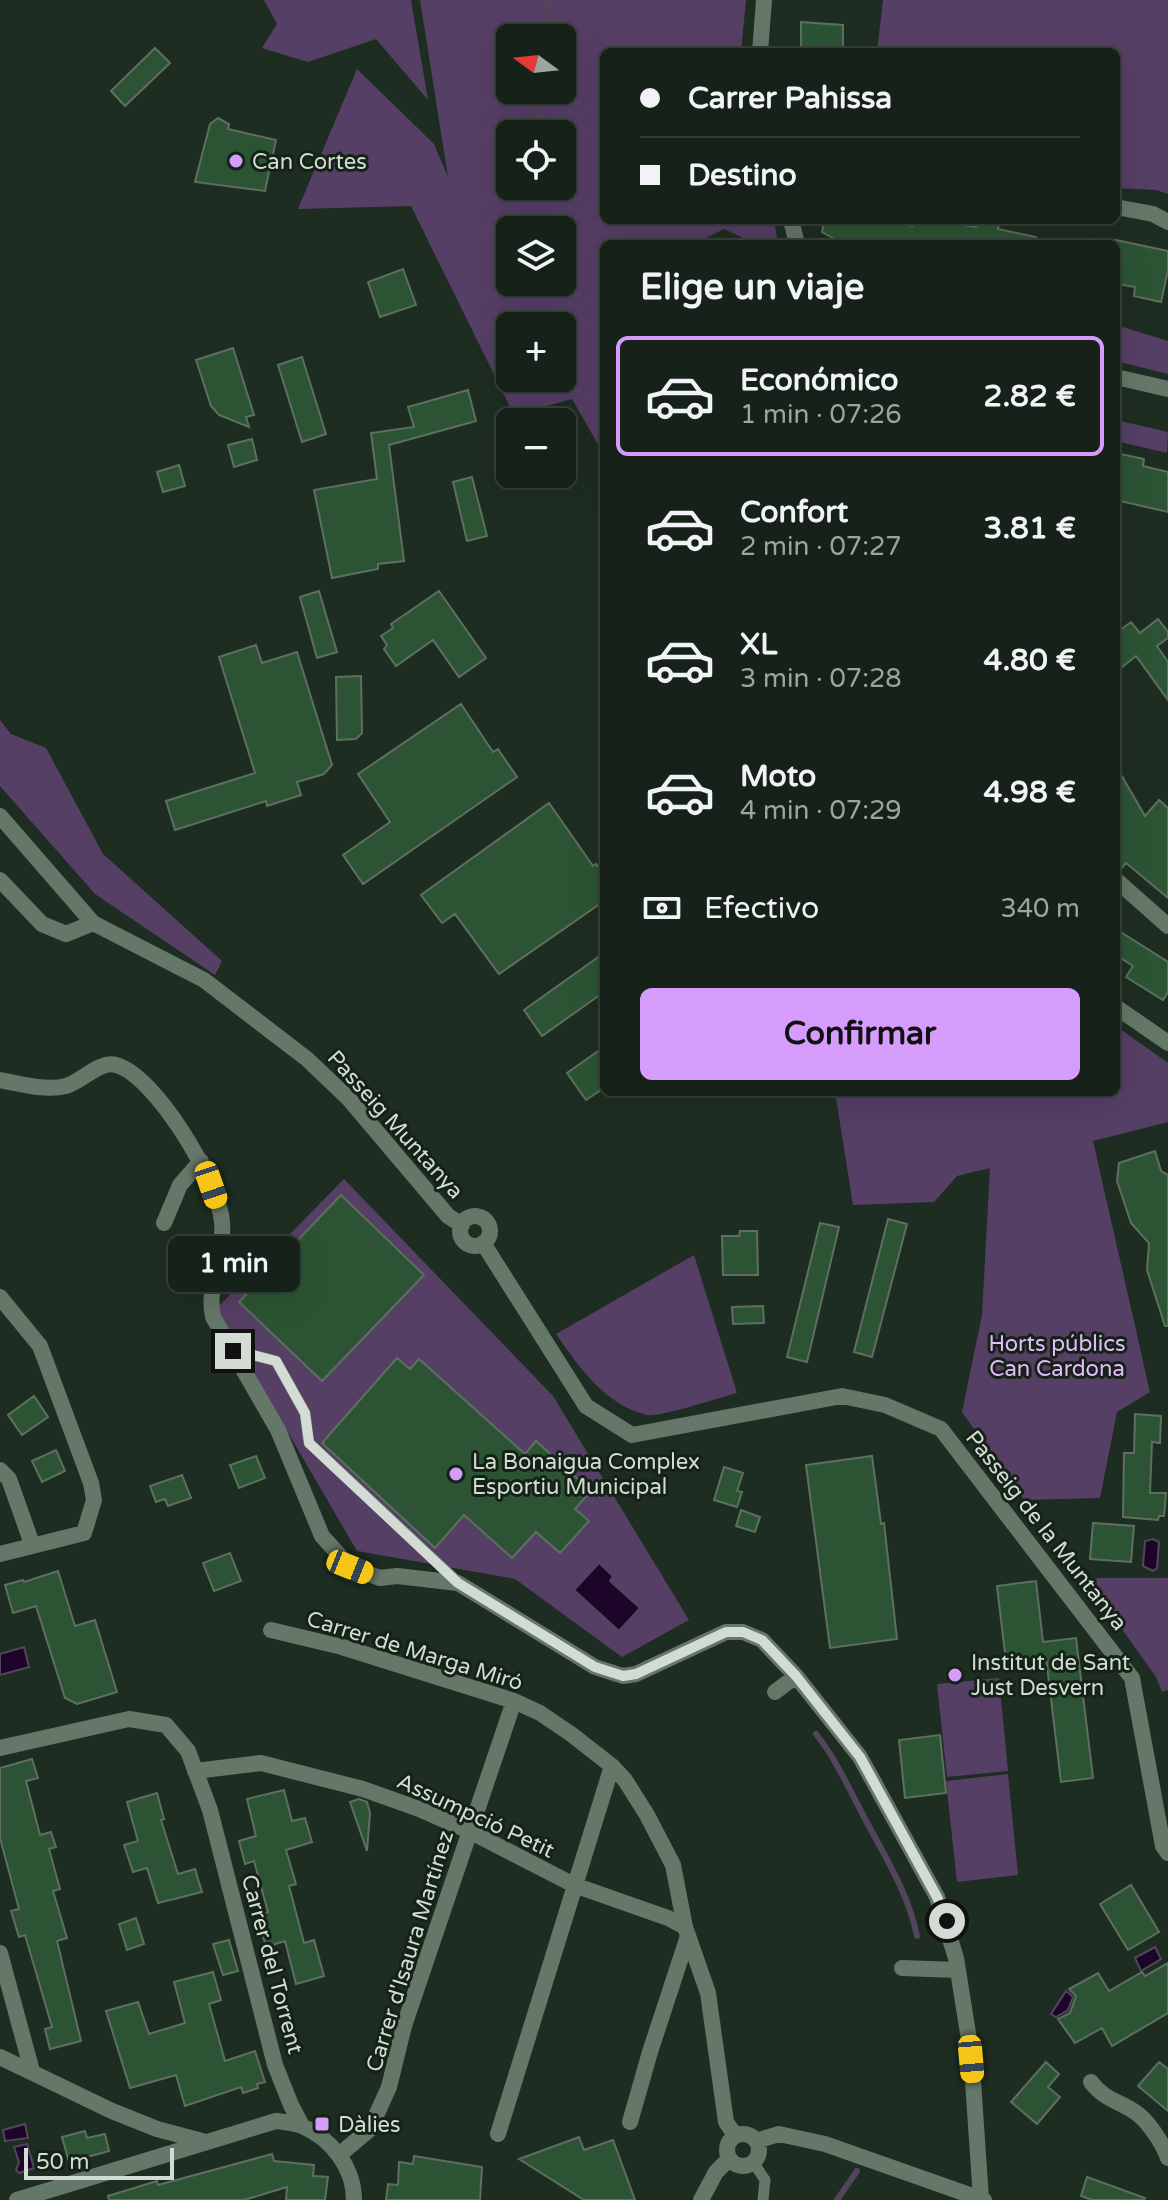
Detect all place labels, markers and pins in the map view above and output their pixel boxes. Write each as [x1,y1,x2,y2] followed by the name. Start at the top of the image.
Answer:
[252,149,367,175] place label: Can Cortes
[227,152,245,170] marker: Can Cortes
[472,1449,700,1500] place label: La Bonaigua Complex Esportiu Municipal
[447,1465,465,1483] marker: La Bonaigua Complex Esportiu Municipal
[971,1650,1130,1701] place label: Institut de Sant Just Desvern
[946,1666,964,1684] marker: Institut de Sant Just Desvern
[338,2112,401,2138] place label: Dàlies
[313,2115,331,2133] marker: Dàlies

